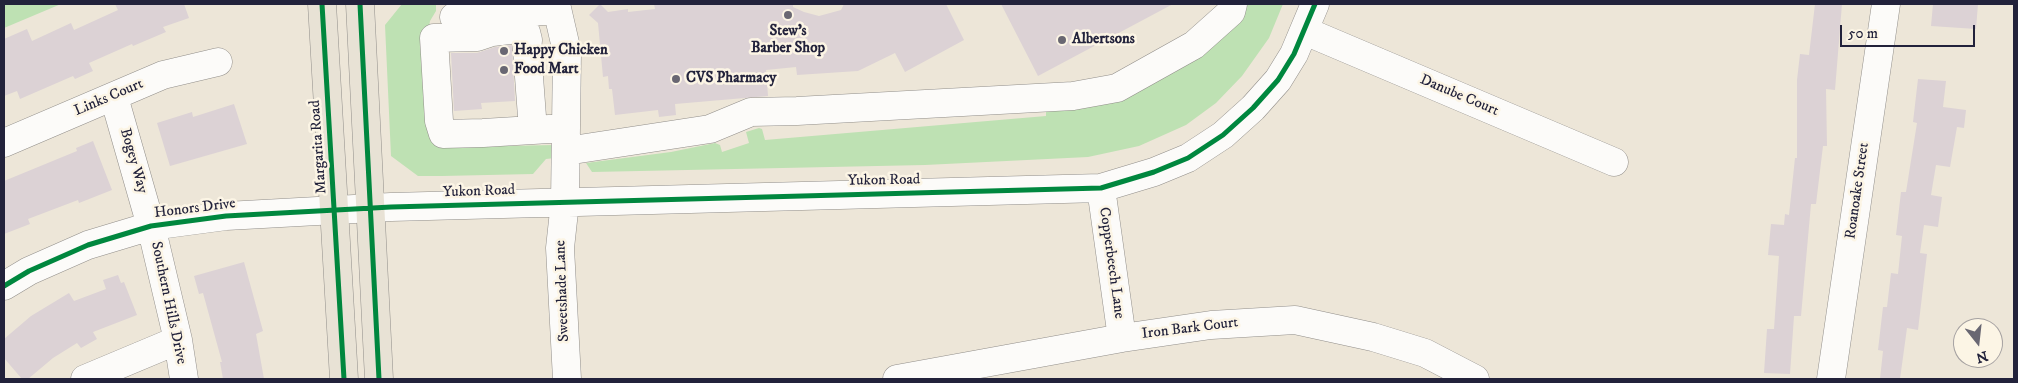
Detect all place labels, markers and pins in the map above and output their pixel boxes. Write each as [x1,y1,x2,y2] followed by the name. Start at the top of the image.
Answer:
[782,9,794,21] marker: Stew's Barber Shop
[751,23,825,58] place label: Stew's Barber Shop
[1072,31,1135,49] place label: Albertsons
[1056,34,1068,46] marker: Albertsons
[514,42,608,60] place label: Happy Chicken
[498,45,510,57] marker: Happy Chicken
[514,61,578,79] place label: Food Mart
[498,64,510,76] marker: Food Mart
[686,70,776,88] place label: CVS Pharmacy
[670,73,682,85] marker: CVS Pharmacy

